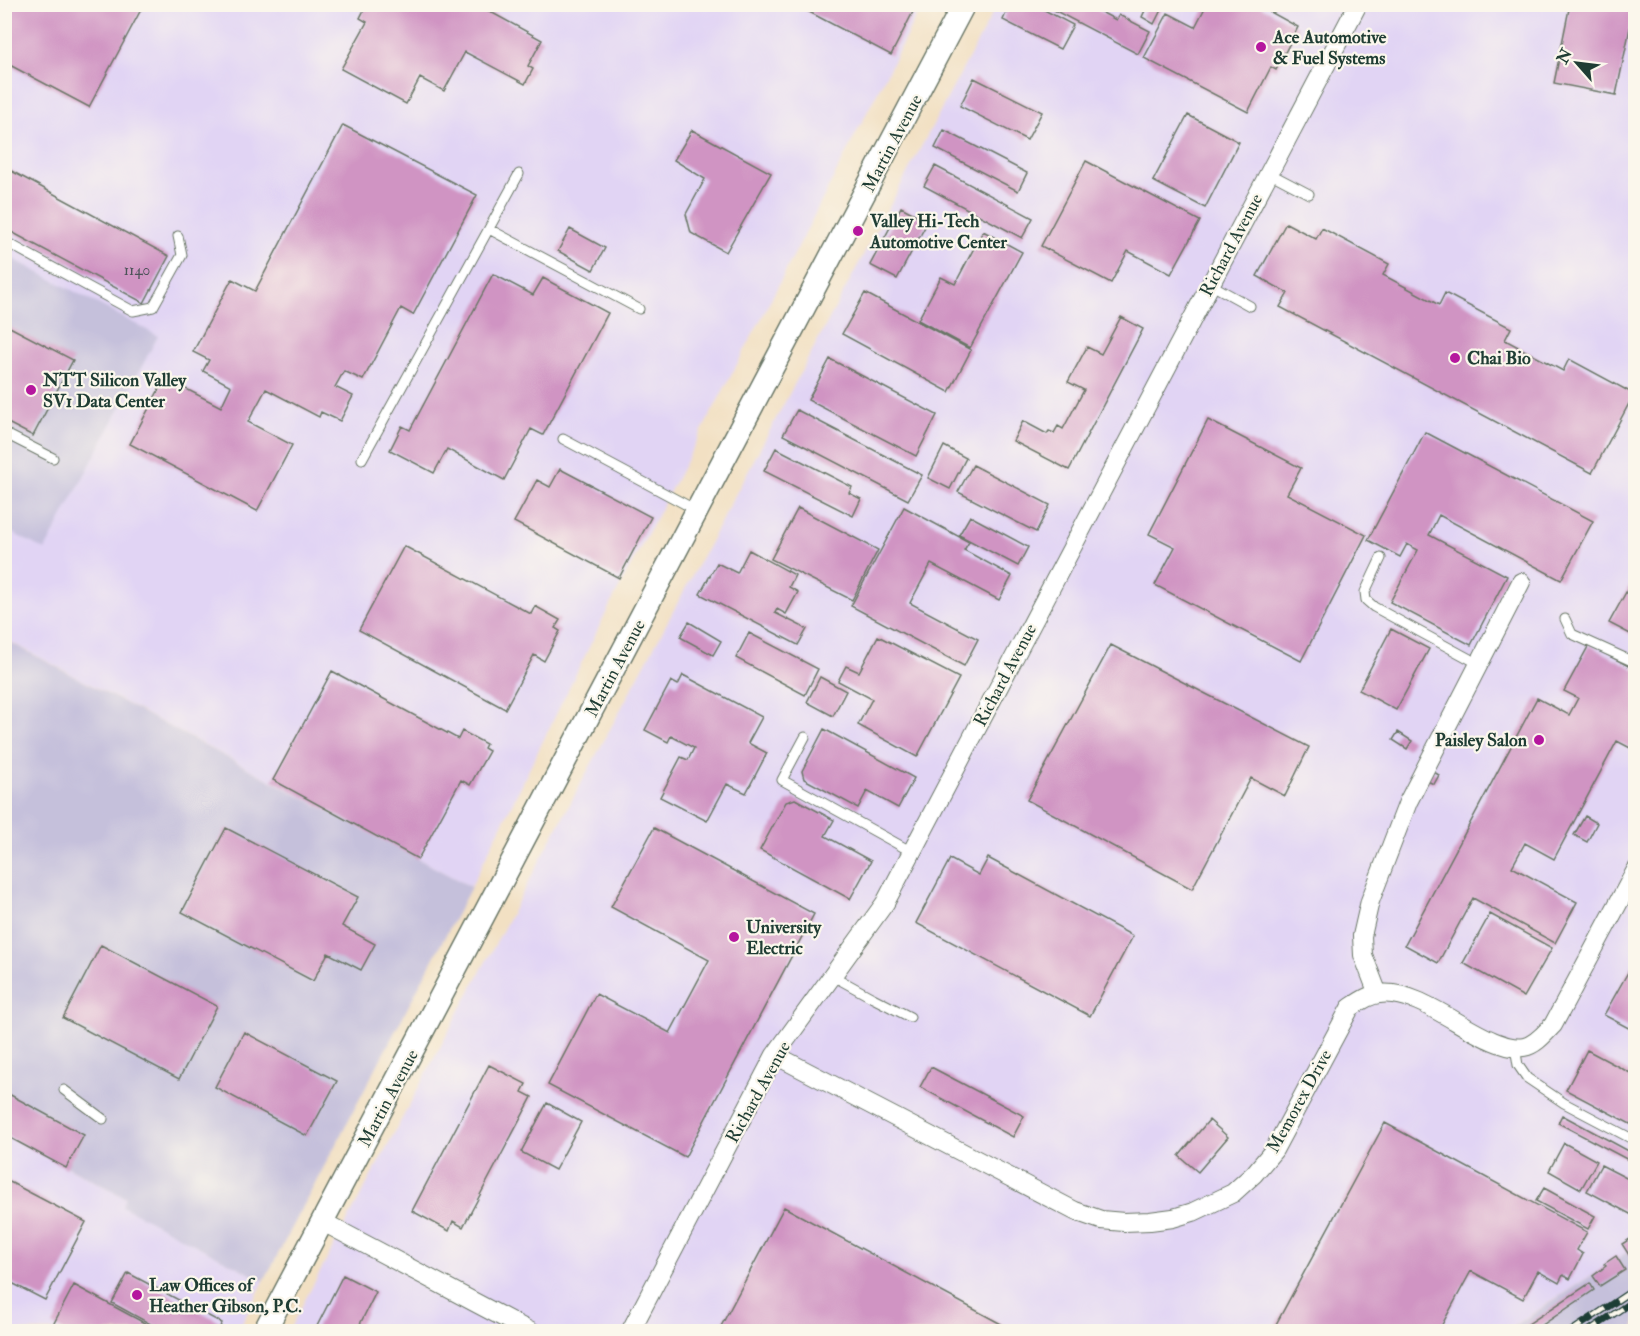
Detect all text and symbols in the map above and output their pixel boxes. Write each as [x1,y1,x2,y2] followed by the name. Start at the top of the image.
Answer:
[1272,26,1387,70] place label: Ace Automotive & Fuel Systems
[1547,33,1607,93] north arrow
[1254,40,1268,54] marker: Ace Automotive & Fuel Systems
[1552,45,1577,68] text: N
[857,90,928,196] street label: Martin Avenue
[1195,190,1268,301] street label: Richard Avenue
[869,210,1007,254] place label: Valley Hi-Tech Automotive Center
[851,224,865,238] marker: Valley Hi-Tech Automotive Center
[124,261,150,280] house number: 1140
[1467,347,1531,370] place label: Chai Bio
[1448,351,1462,365] marker: Chai Bio
[42,369,187,413] place label: NTT Silicon Valley SV1 Data Center
[24,383,38,397] marker: NTT Silicon Valley SV1 Data Center
[580,615,651,721] street label: Martin Avenue
[969,620,1042,731] street label: Richard Avenue
[1435,729,1528,752] place label: Paisley Salon
[1532,733,1546,747] marker: Paisley Salon
[746,916,822,960] place label: University Electric
[727,930,741,944] marker: University Electric
[721,1037,796,1147] street label: Richard Avenue
[353,1045,424,1151] street label: Martin Avenue
[1262,1045,1337,1157] street label: Memorex Drive
[149,1274,302,1318] place label: Law Offices of Heather Gibson, P.C.
[130,1288,144,1302] marker: Law Offices of Heather Gibson, P.C.

